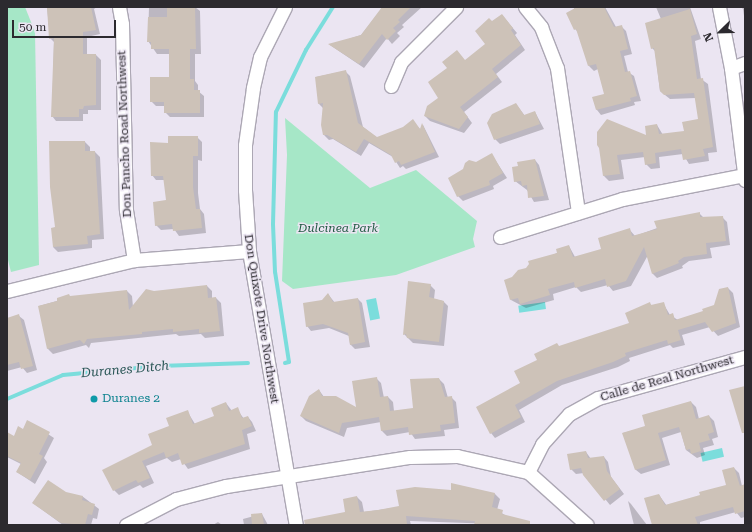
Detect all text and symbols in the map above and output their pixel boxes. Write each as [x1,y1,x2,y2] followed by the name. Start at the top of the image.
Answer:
[14,12,118,38] scale bar
[700,12,740,52] north arrow
[19,20,46,34] text: 50 m
[701,30,716,43] text: N
[115,50,135,218] street label: Don Pancho Road Northwest
[298,222,378,236] park label: Dulcinea Park
[240,233,282,405] street label: Don Quixote Drive Northwest
[599,353,735,405] street label: Calle de Real Northwest
[80,358,170,382] water label: Duranes Ditch
[102,392,160,406] place label: Duranes 2
[89,394,99,404] marker: Duranes 2

